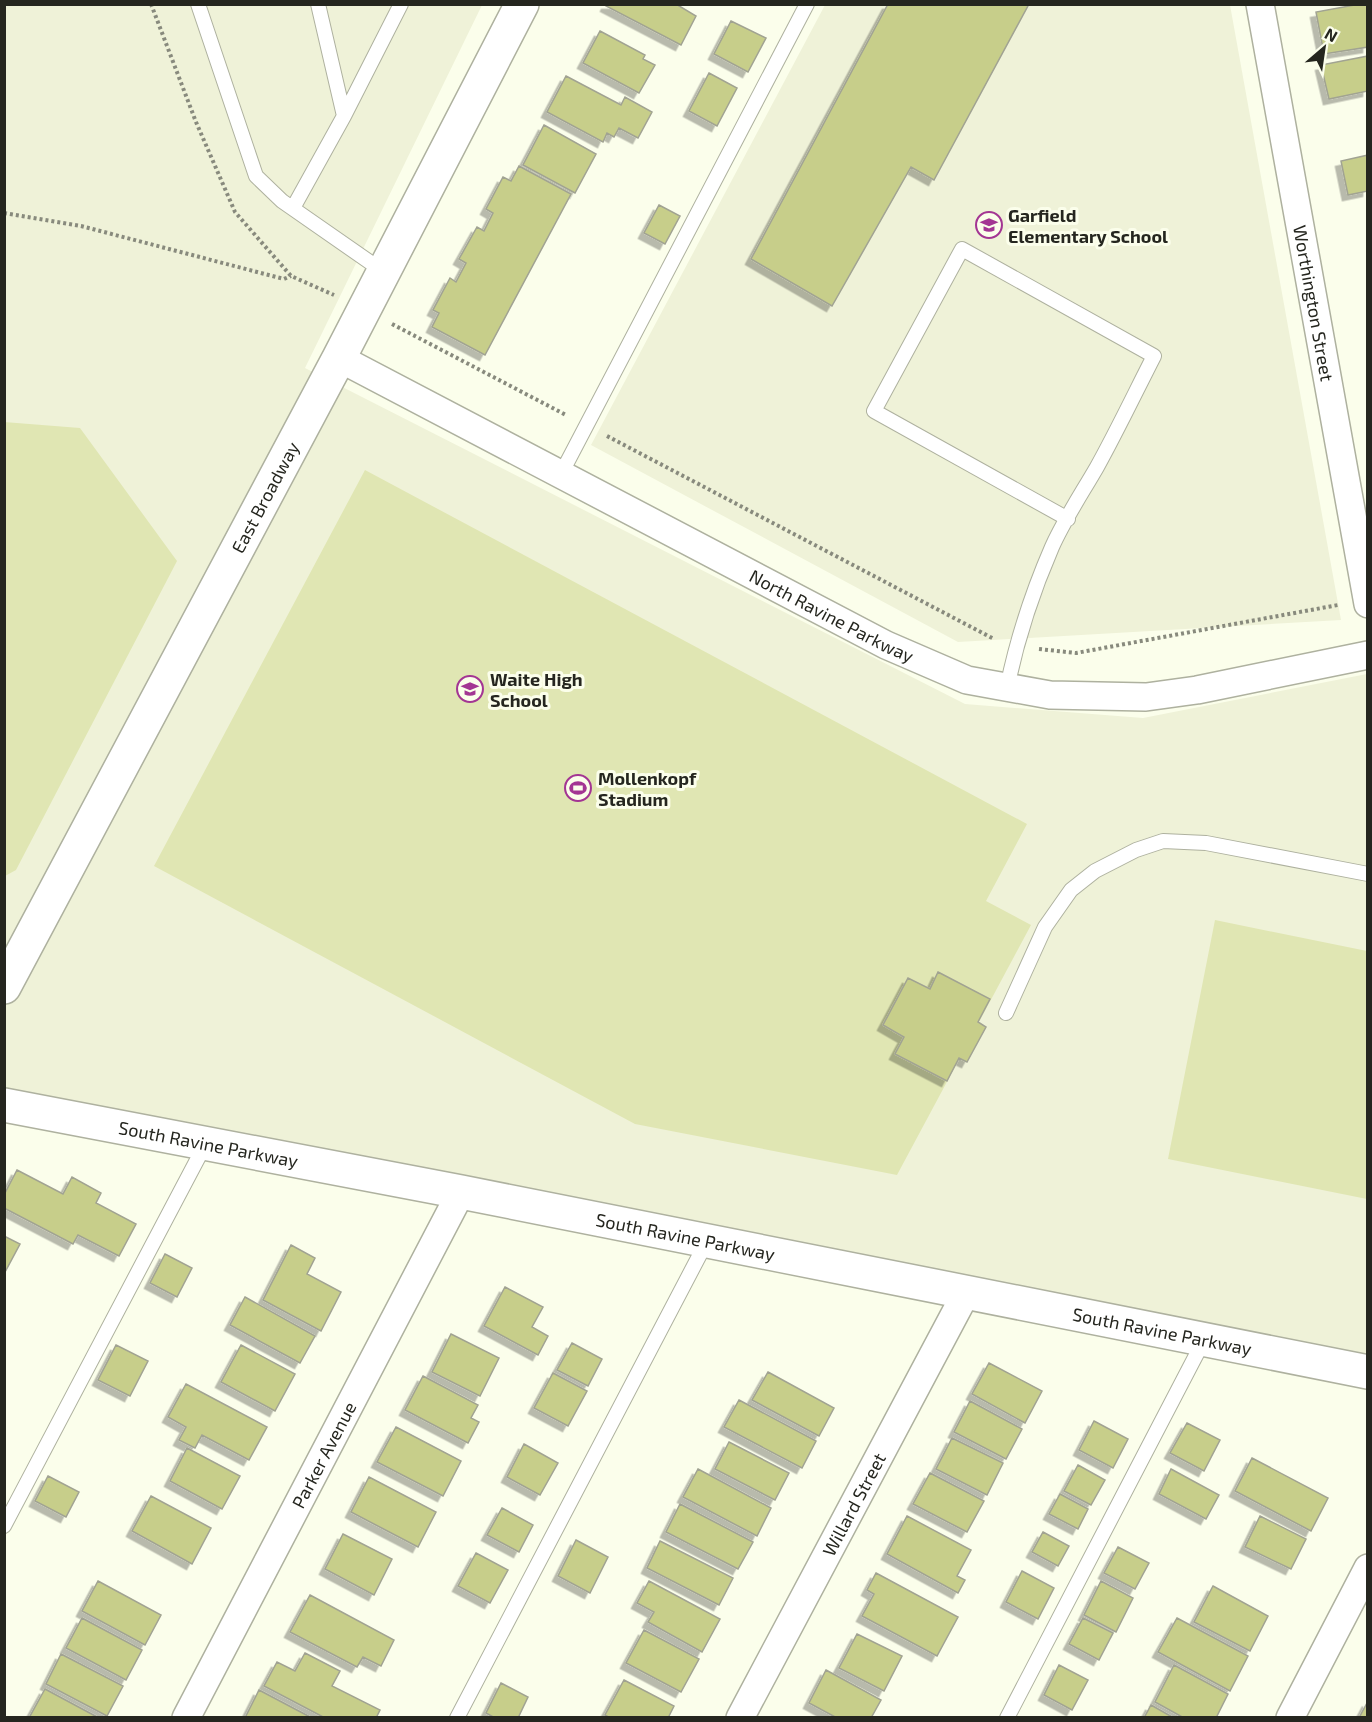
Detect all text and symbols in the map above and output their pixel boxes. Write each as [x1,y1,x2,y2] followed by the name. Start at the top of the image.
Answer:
[1294,18,1354,78] north arrow
[1322,23,1341,46] text: N
[1008,204,1168,247] place label: Garfield Elementary School
[974,210,1004,240] school or university icon: Garfield Elementary School
[1289,223,1339,383] street label: Worthington Street
[226,437,304,557] street label: East Broadway
[746,564,918,667] street label: North Ravine Parkway
[490,668,583,711] place label: Waite High School
[455,674,485,704] school or university icon: Waite High School
[598,767,697,810] place label: Mollenkopf Stadium
[563,773,593,803] sports icon: Mollenkopf Stadium
[117,1116,300,1172] street label: South Ravine Parkway
[594,1208,777,1265] street label: South Ravine Parkway
[1071,1303,1254,1360] street label: South Ravine Parkway
[287,1398,360,1512] street label: Parker Avenue
[817,1449,890,1560] street label: Willard Street

